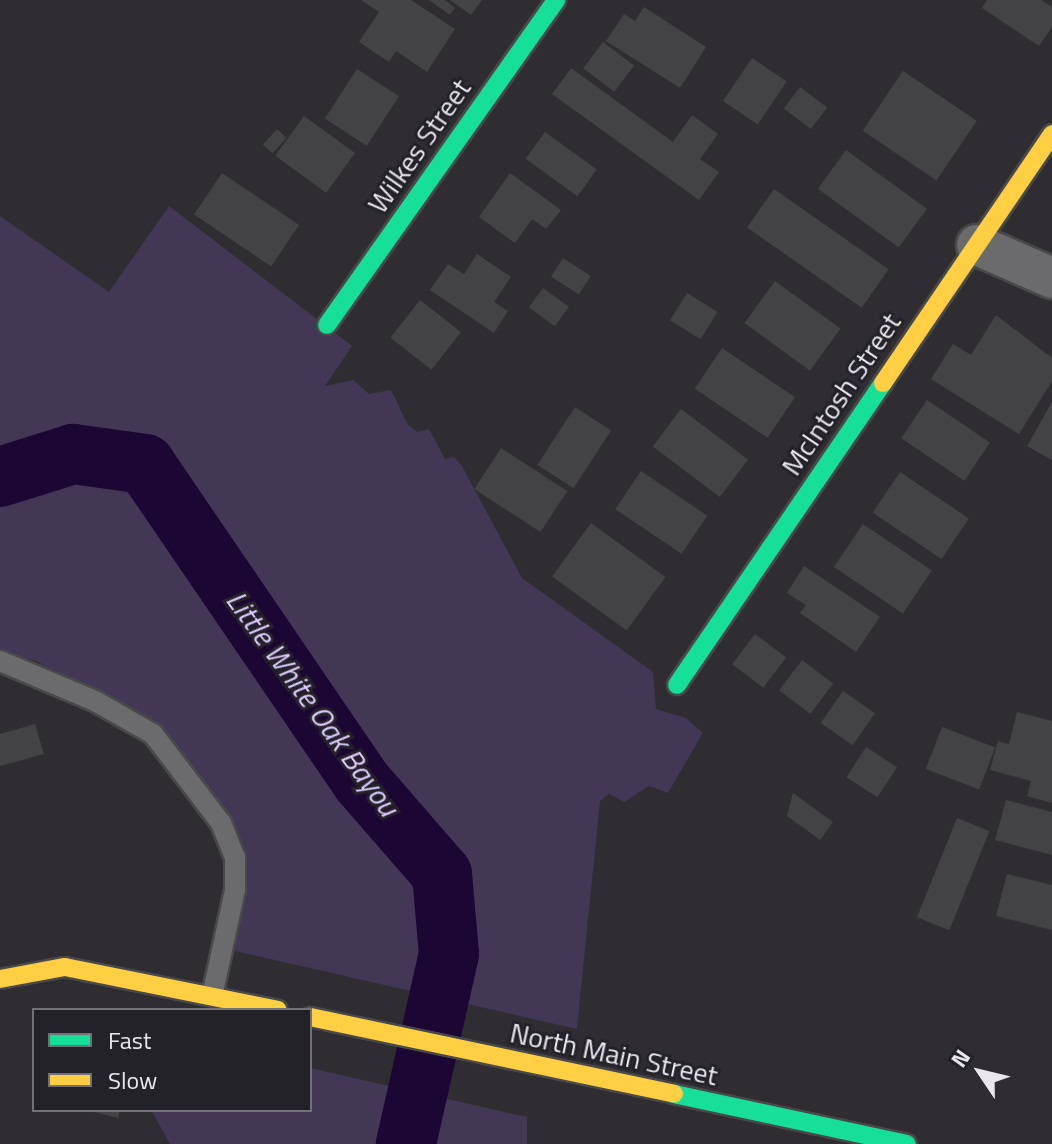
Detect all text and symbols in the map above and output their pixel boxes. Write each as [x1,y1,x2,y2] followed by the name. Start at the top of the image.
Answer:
[361,72,477,220] street label: Wilkes Street
[774,306,908,482] street label: McIntosh Street
[219,583,407,823] water label: Little White Oak Bayou
[32,1008,312,1112] legend
[507,1016,721,1092] street label: North Main Street
[108,1022,151,1058] text: Fast
[940,1032,1020,1112] north arrow
[942,1042,979,1074] text: N
[108,1062,157,1098] text: Slow

